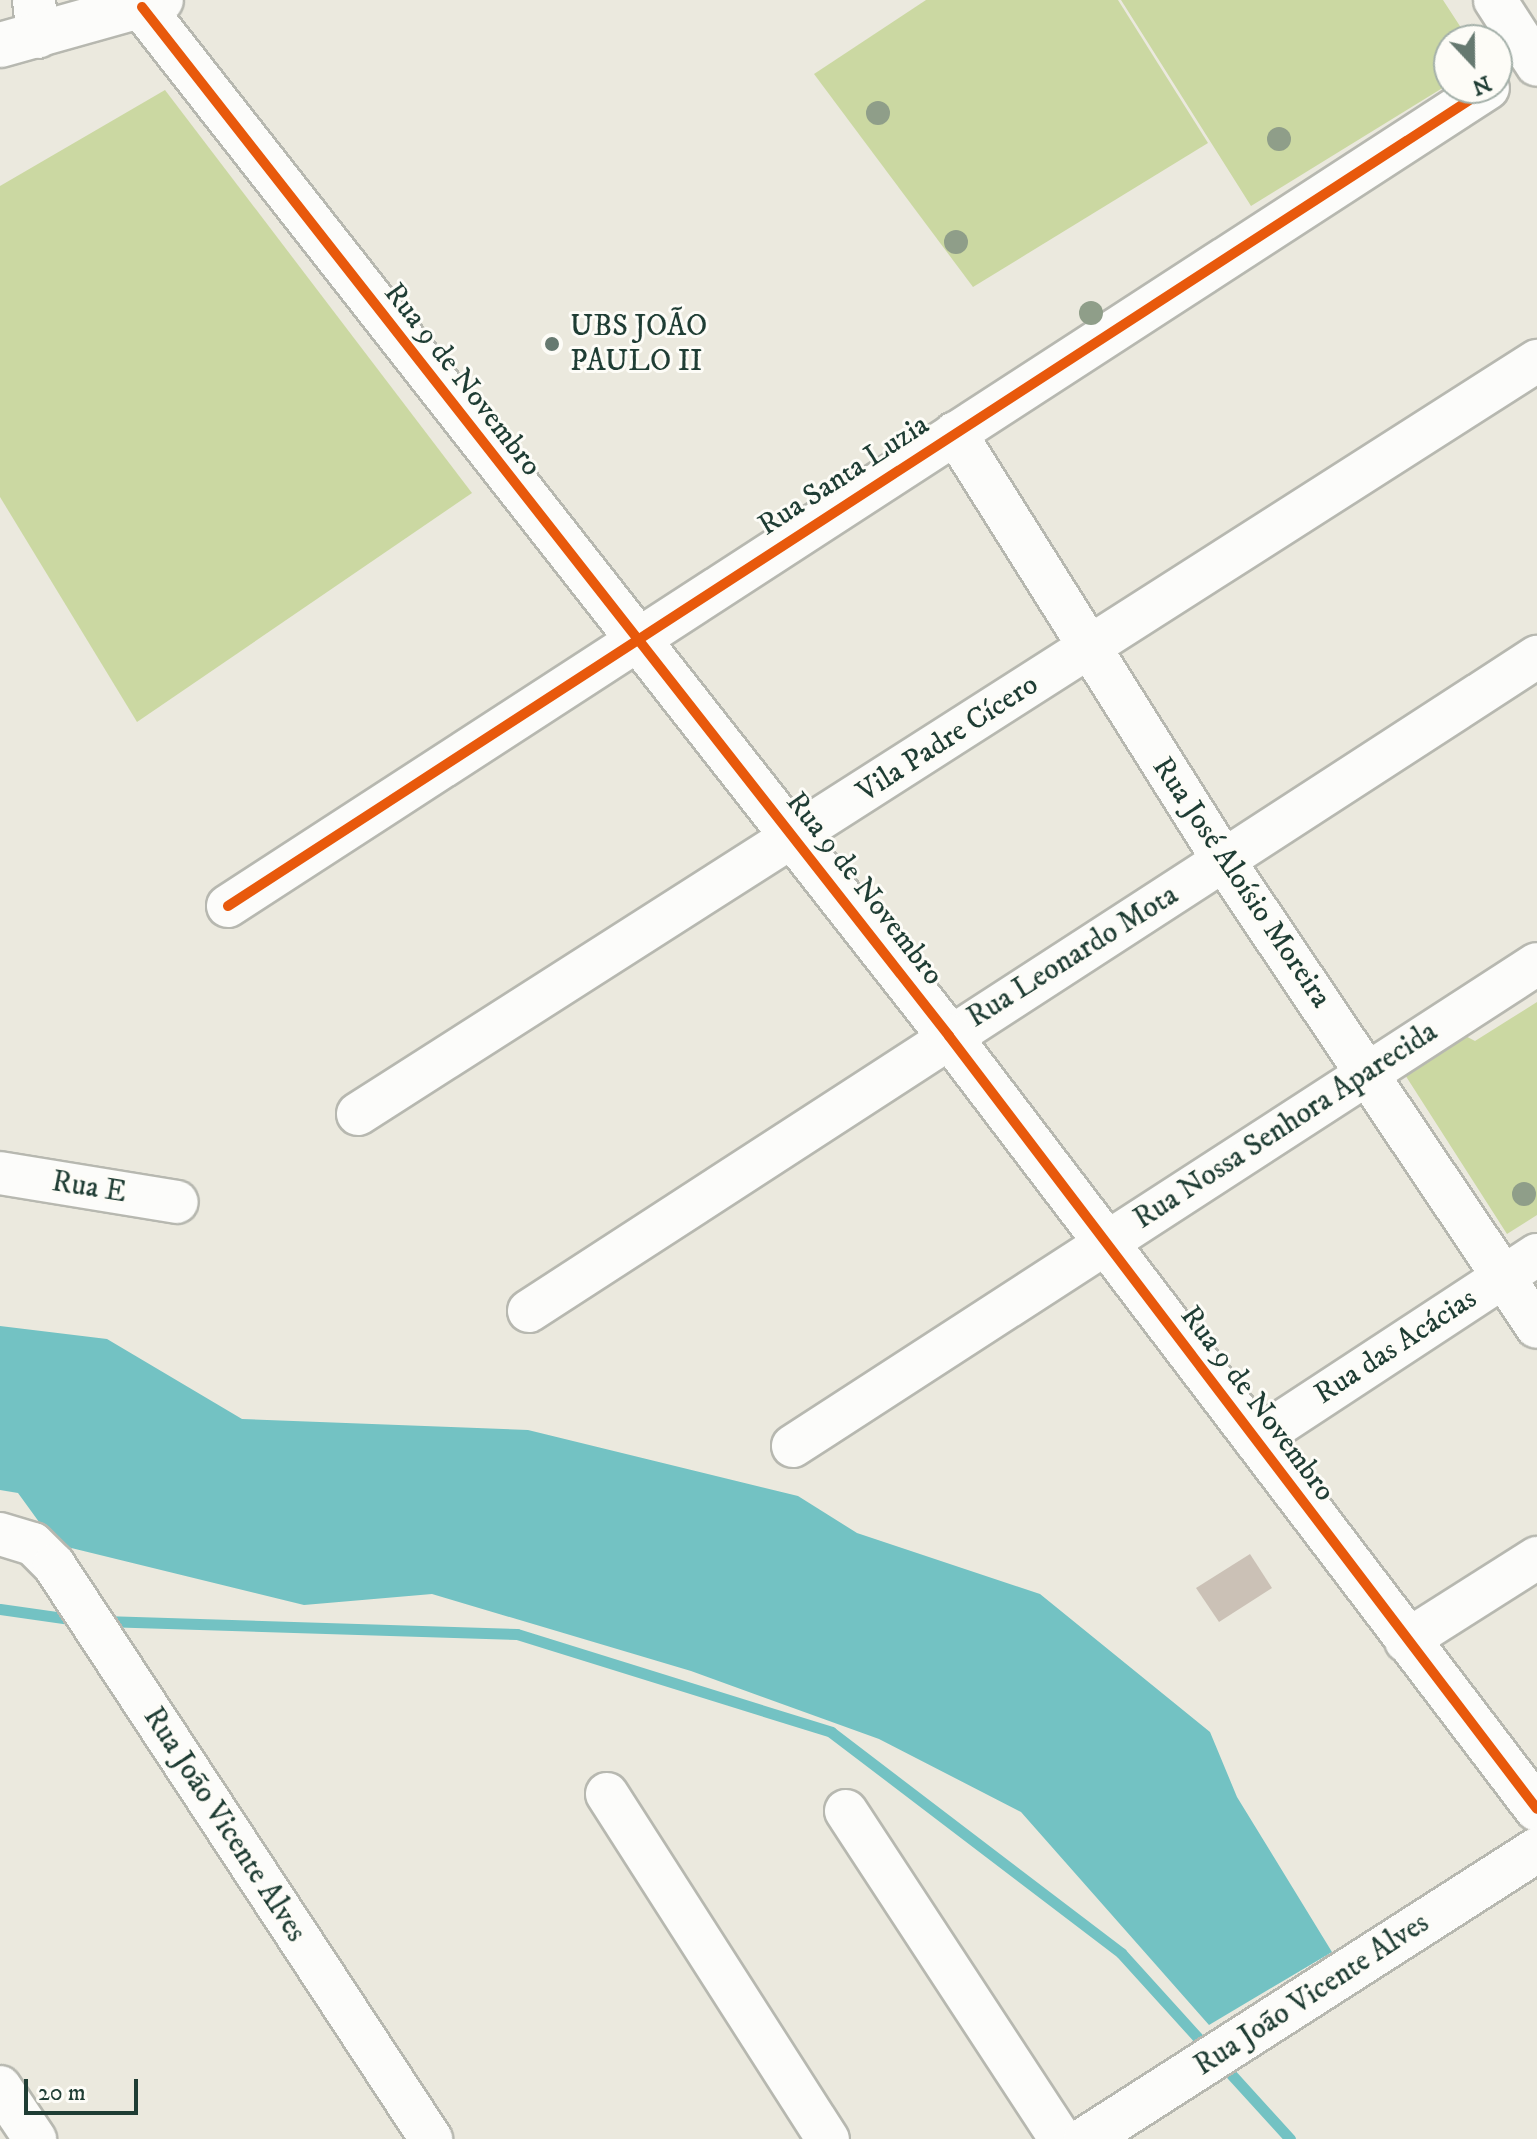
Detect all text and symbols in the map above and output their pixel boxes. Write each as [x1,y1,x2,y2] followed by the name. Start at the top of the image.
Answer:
[1433,24,1513,104] north arrow
[1468,69,1495,101] text: N
[375,276,549,484] street label: Rua 9 de Novembro
[570,309,707,380] place label: UBS JOÃO PAULO II
[541,333,563,355] marker: UBS JOÃO PAULO II
[752,408,936,544] street label: Rua Santa Luzia
[851,667,1045,811] street label: Vila Padre Cícero
[1144,751,1338,1015] street label: Rua José Aloísio Moreira
[777,785,951,993] street label: Rua 9 de Novembro
[961,878,1185,1036] street label: Rua Leonardo Mota
[1128,1014,1444,1238] street label: Rua Nossa Senhora Aparecida
[49,1164,129,1212] street label: Rua E
[1308,1281,1484,1413] street label: Rua das Acácias
[1172,1299,1342,1509] street label: Rua 9 de Novembro
[135,1701,313,1949] street label: Rua João Vicente Alves
[1188,1906,1436,2084] street label: Rua João Vicente Alves
[28,2063,142,2113] scale bar
[38,2078,86,2108] text: 20 m

